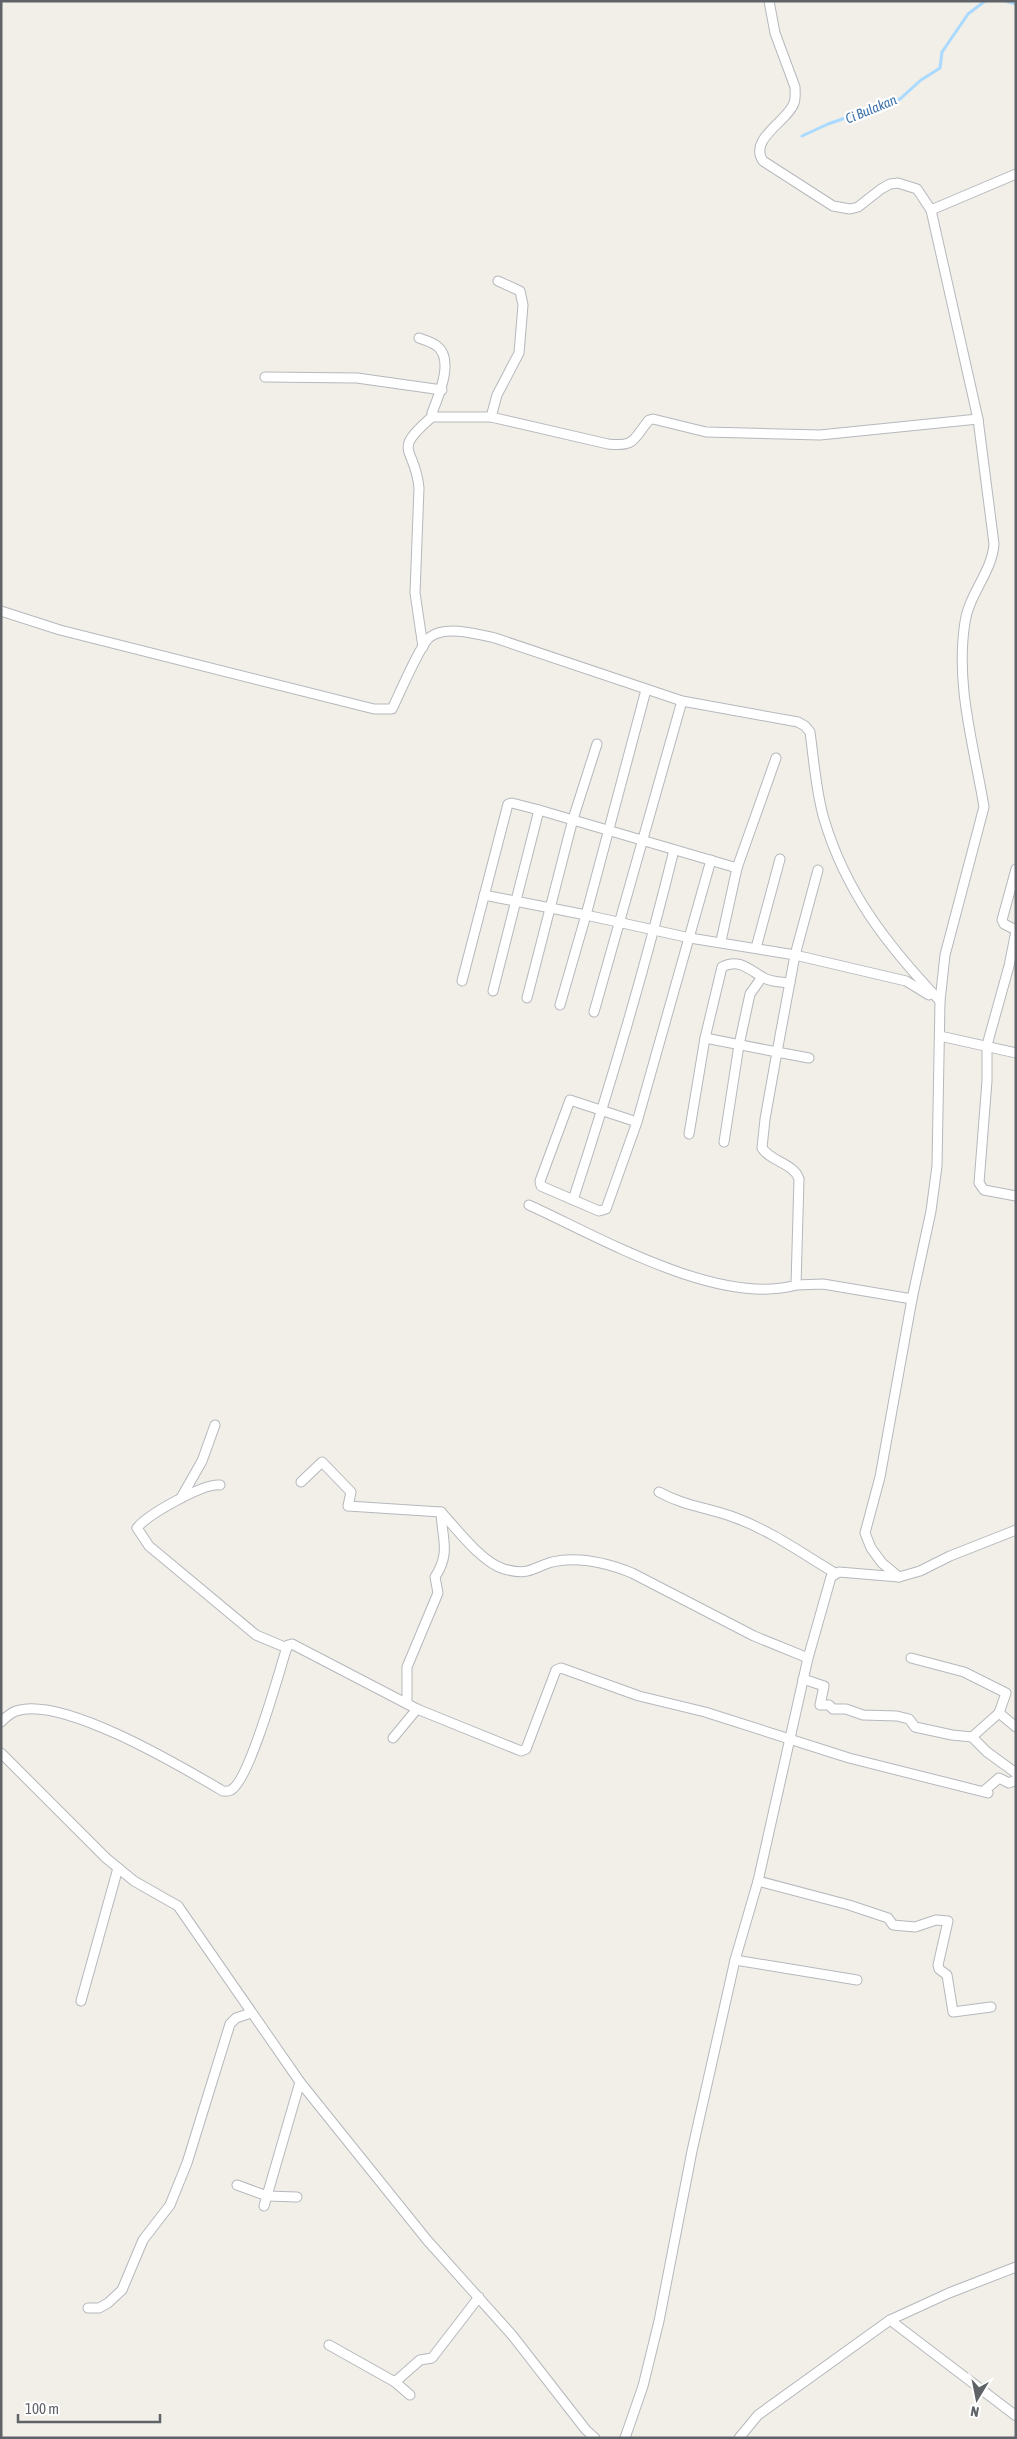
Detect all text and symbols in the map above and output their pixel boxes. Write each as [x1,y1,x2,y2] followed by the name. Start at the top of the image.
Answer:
[843,91,899,127] water label: Ci Bulakan
[952,2374,1002,2424] north arrow
[18,2392,160,2424] scale bar
[25,2400,59,2417] text: 100 m
[969,2403,980,2420] text: N

